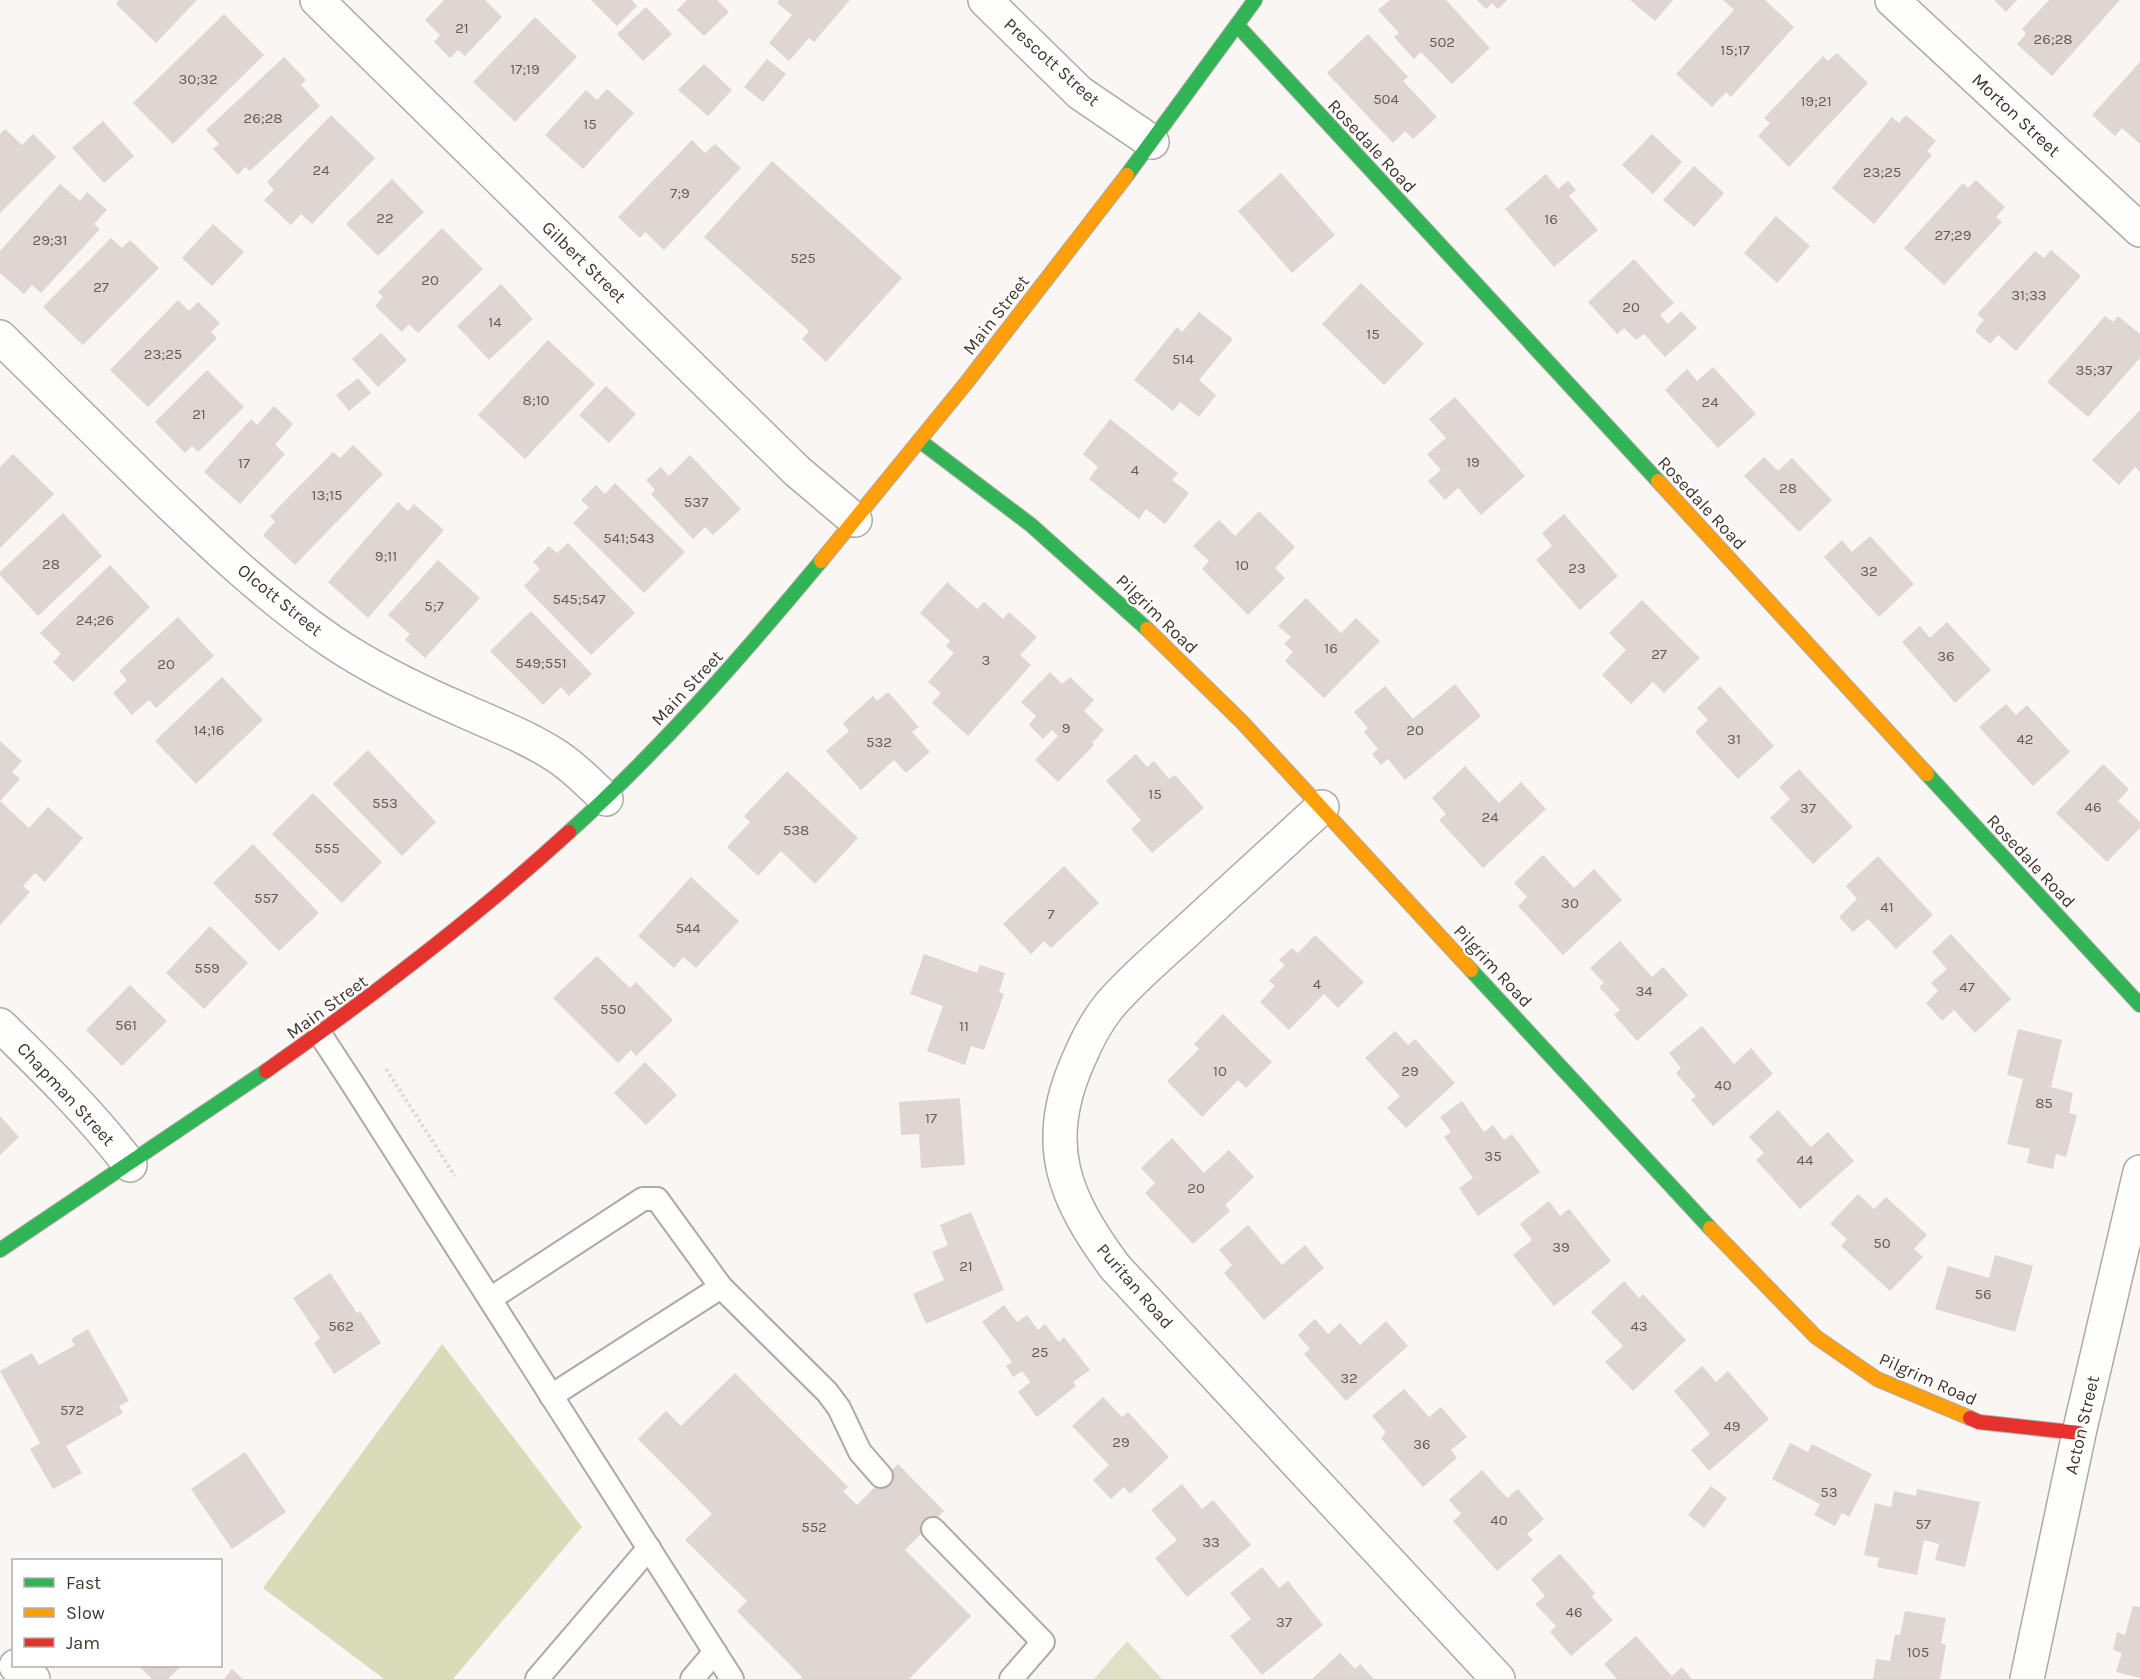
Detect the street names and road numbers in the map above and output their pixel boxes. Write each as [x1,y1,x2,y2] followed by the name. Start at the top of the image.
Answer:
[999,13,1105,111] street label: Prescott Street
[1967,69,2065,162] street label: Morton Street
[1323,95,1421,197] street label: Rosedale Road
[537,216,631,308] street label: Gilbert Street
[958,271,1034,359] street label: Main Street
[1653,452,1751,554] street label: Rosedale Road
[233,559,327,641] street label: Olcott Street
[1112,570,1202,658] street label: Pilgrim Road
[647,646,728,730] street label: Main Street
[1982,810,2080,912] street label: Rosedale Road
[1449,920,1537,1012] street label: Pilgrim Road
[282,970,372,1044] street label: Main Street
[12,1038,120,1151] street label: Chapman Street
[1092,1239,1178,1333] street label: Puritan Road
[1876,1348,1980,1410] street label: Pilgrim Road
[2060,1373,2104,1477] street label: Acton Street

